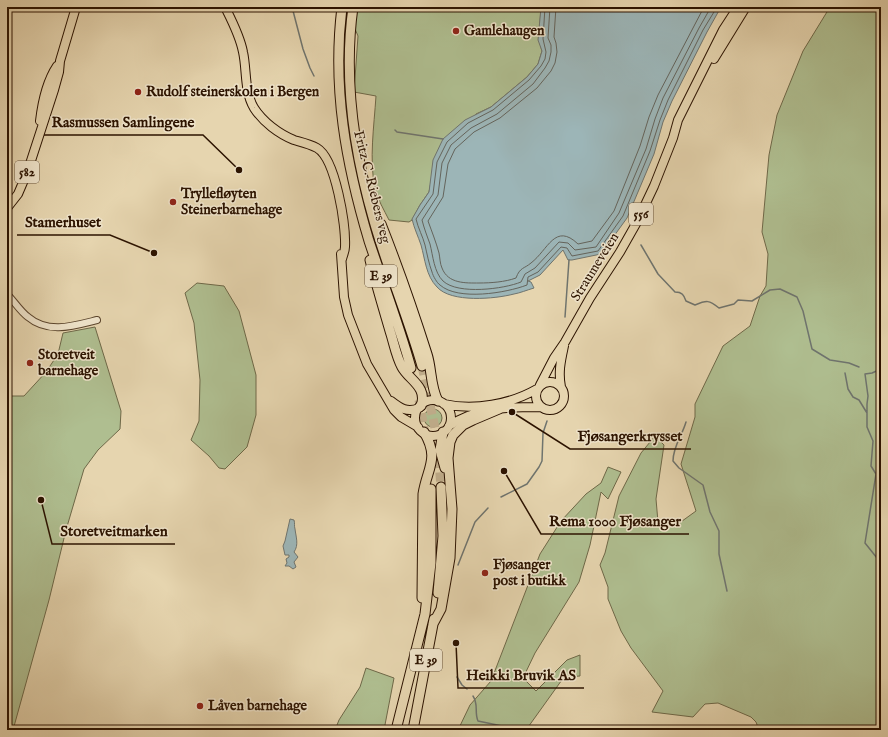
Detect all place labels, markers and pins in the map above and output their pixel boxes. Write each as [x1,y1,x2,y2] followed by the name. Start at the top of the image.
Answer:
[464,22,545,40] place label: Gamlehaugen
[451,26,461,36] marker: Gamlehaugen
[146,83,320,101] place label: Rudolf steinerskolen i Bergen
[133,87,143,97] marker: Rudolf steinerskolen i Bergen
[44,108,203,135] callout: Rasmussen Samlingene
[180,185,283,219] place label: Tryllefløyten Steinerbarnehage
[168,197,178,207] marker: Tryllefløyten Steinerbarnehage
[17,208,110,235] callout: Stamerhuset
[37,346,99,380] place label: Storetveit barnehage
[25,358,35,368] marker: Storetveit barnehage
[570,422,691,449] callout: Fjøsangerkrysset
[541,507,689,534] callout: Rema 1000 Fjøsanger
[52,517,175,544] callout: Storetveitmarken
[492,556,566,590] place label: Fjøsanger post i butikk
[480,568,490,578] marker: Fjøsanger post i butikk
[458,661,584,688] callout: Heikki Bruvik AS
[208,697,308,715] place label: Låven barnehage
[195,701,205,711] marker: Låven barnehage

